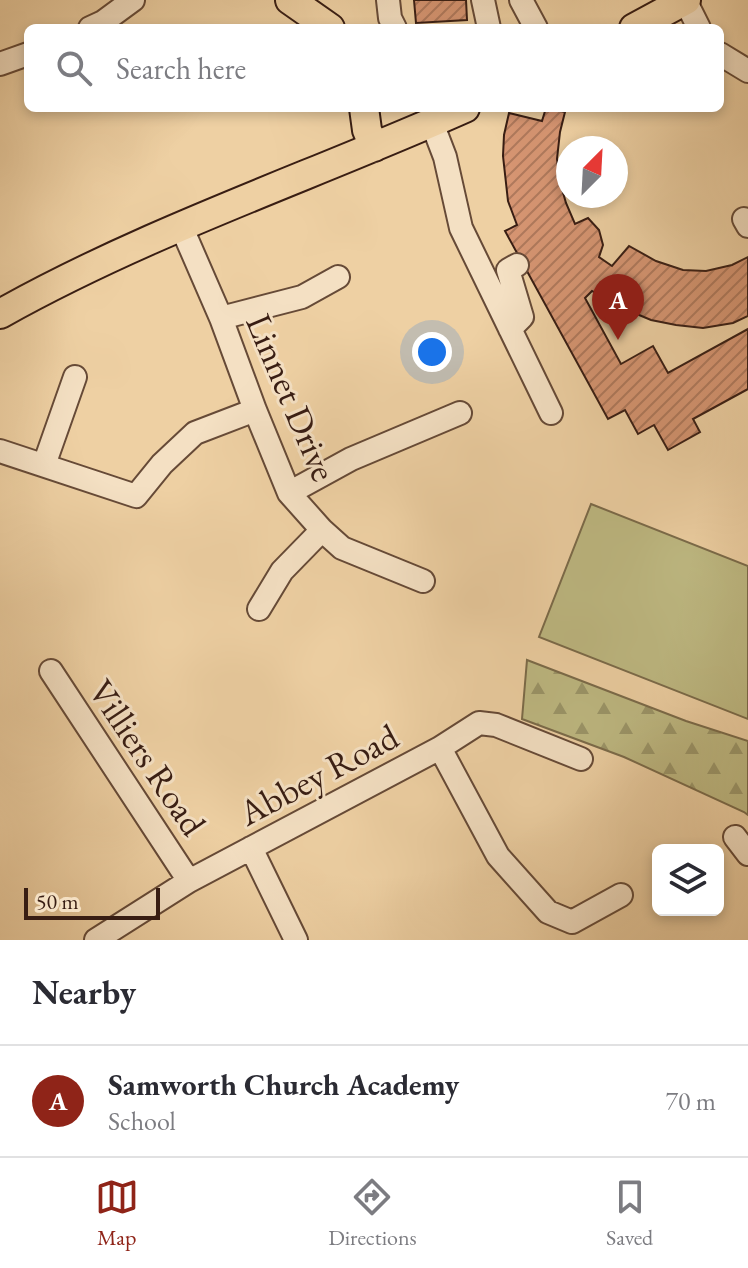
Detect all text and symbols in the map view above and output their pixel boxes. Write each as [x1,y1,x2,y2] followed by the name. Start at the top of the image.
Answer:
[24,24,724,112] search box
[52,46,96,90] icon: search
[116,49,246,88] text: Search here
[556,136,628,208] north arrow
[592,274,644,340] pin: A
[235,306,348,488] street label: Linnet Drive
[412,332,452,372] your location
[78,670,217,845] street label: Villiers Road
[229,712,407,837] street label: Abbey Road
[652,844,724,916] map controls
[652,844,724,916] button: layers
[24,884,160,920] scale bar
[36,887,79,916] text: 50 m
[32,970,136,1014] text: Nearby
[108,1065,459,1104] text: Samworth Church Academy
[49,1084,67,1118] text: A
[666,1084,716,1118] text: 70 m
[108,1104,176,1138] text: School
[95,1175,139,1252] tab: Map
[328,1175,417,1252] tab: Directions
[606,1175,653,1252] tab: Saved

